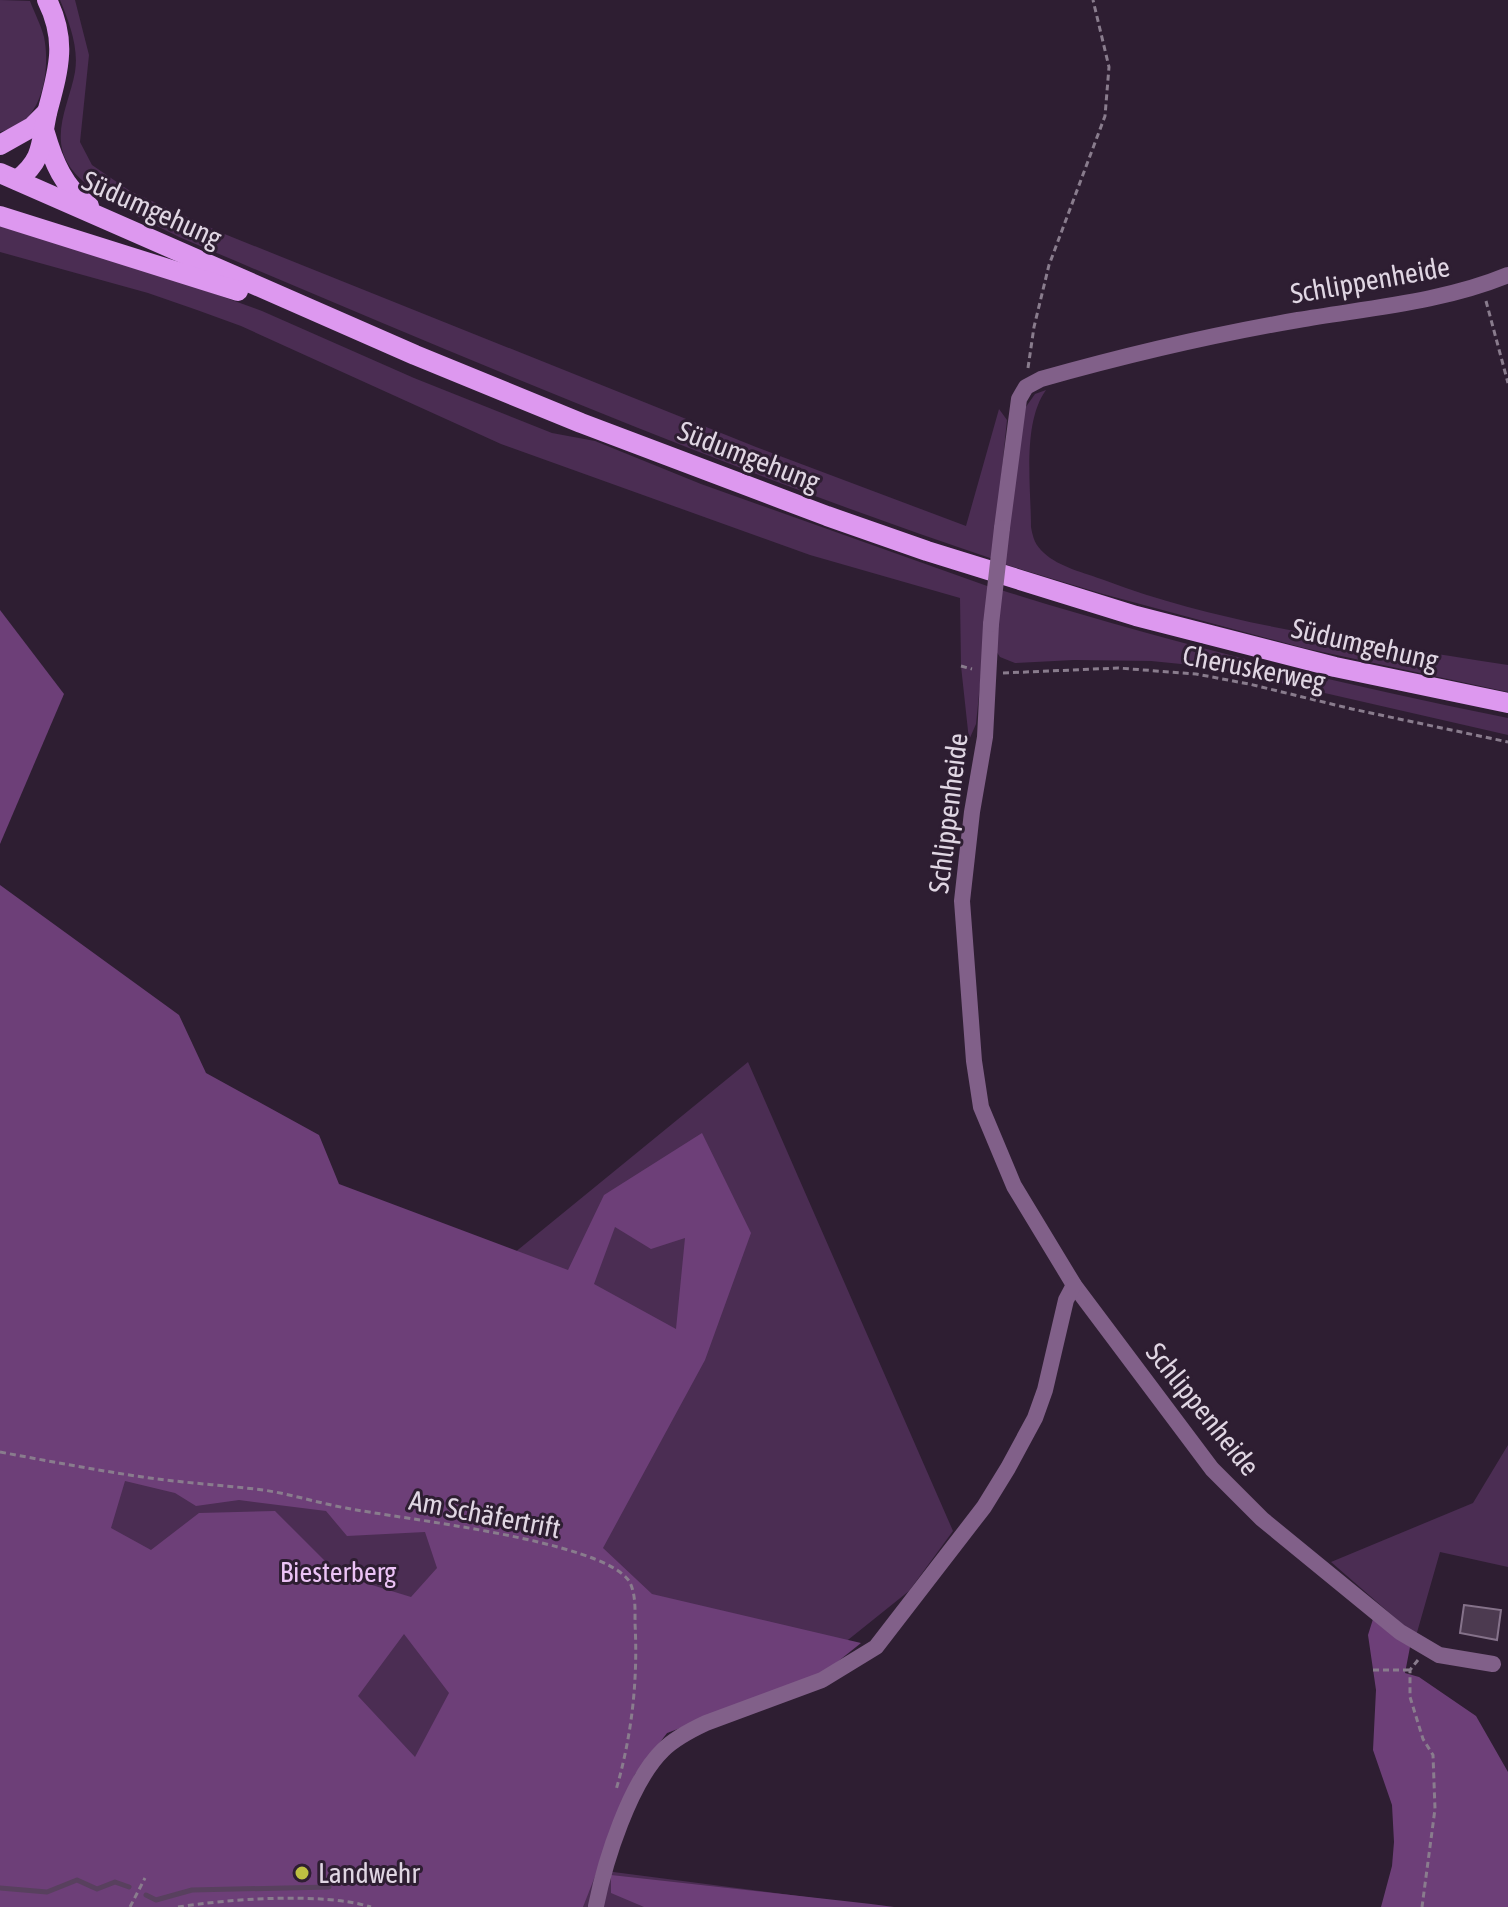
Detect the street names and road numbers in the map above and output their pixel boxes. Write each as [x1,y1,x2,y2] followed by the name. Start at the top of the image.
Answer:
[77,164,227,254] street label: Südumgehung
[1288,250,1452,310] street label: Schlippenheide
[674,414,824,498] street label: Südumgehung
[1289,612,1441,676] street label: Südumgehung
[1180,639,1328,697] street label: Cheruskerweg
[922,731,974,895] street label: Schlippenheide
[1140,1336,1266,1482] street label: Schlippenheide
[407,1484,563,1544] street label: Am Schäfertrift

